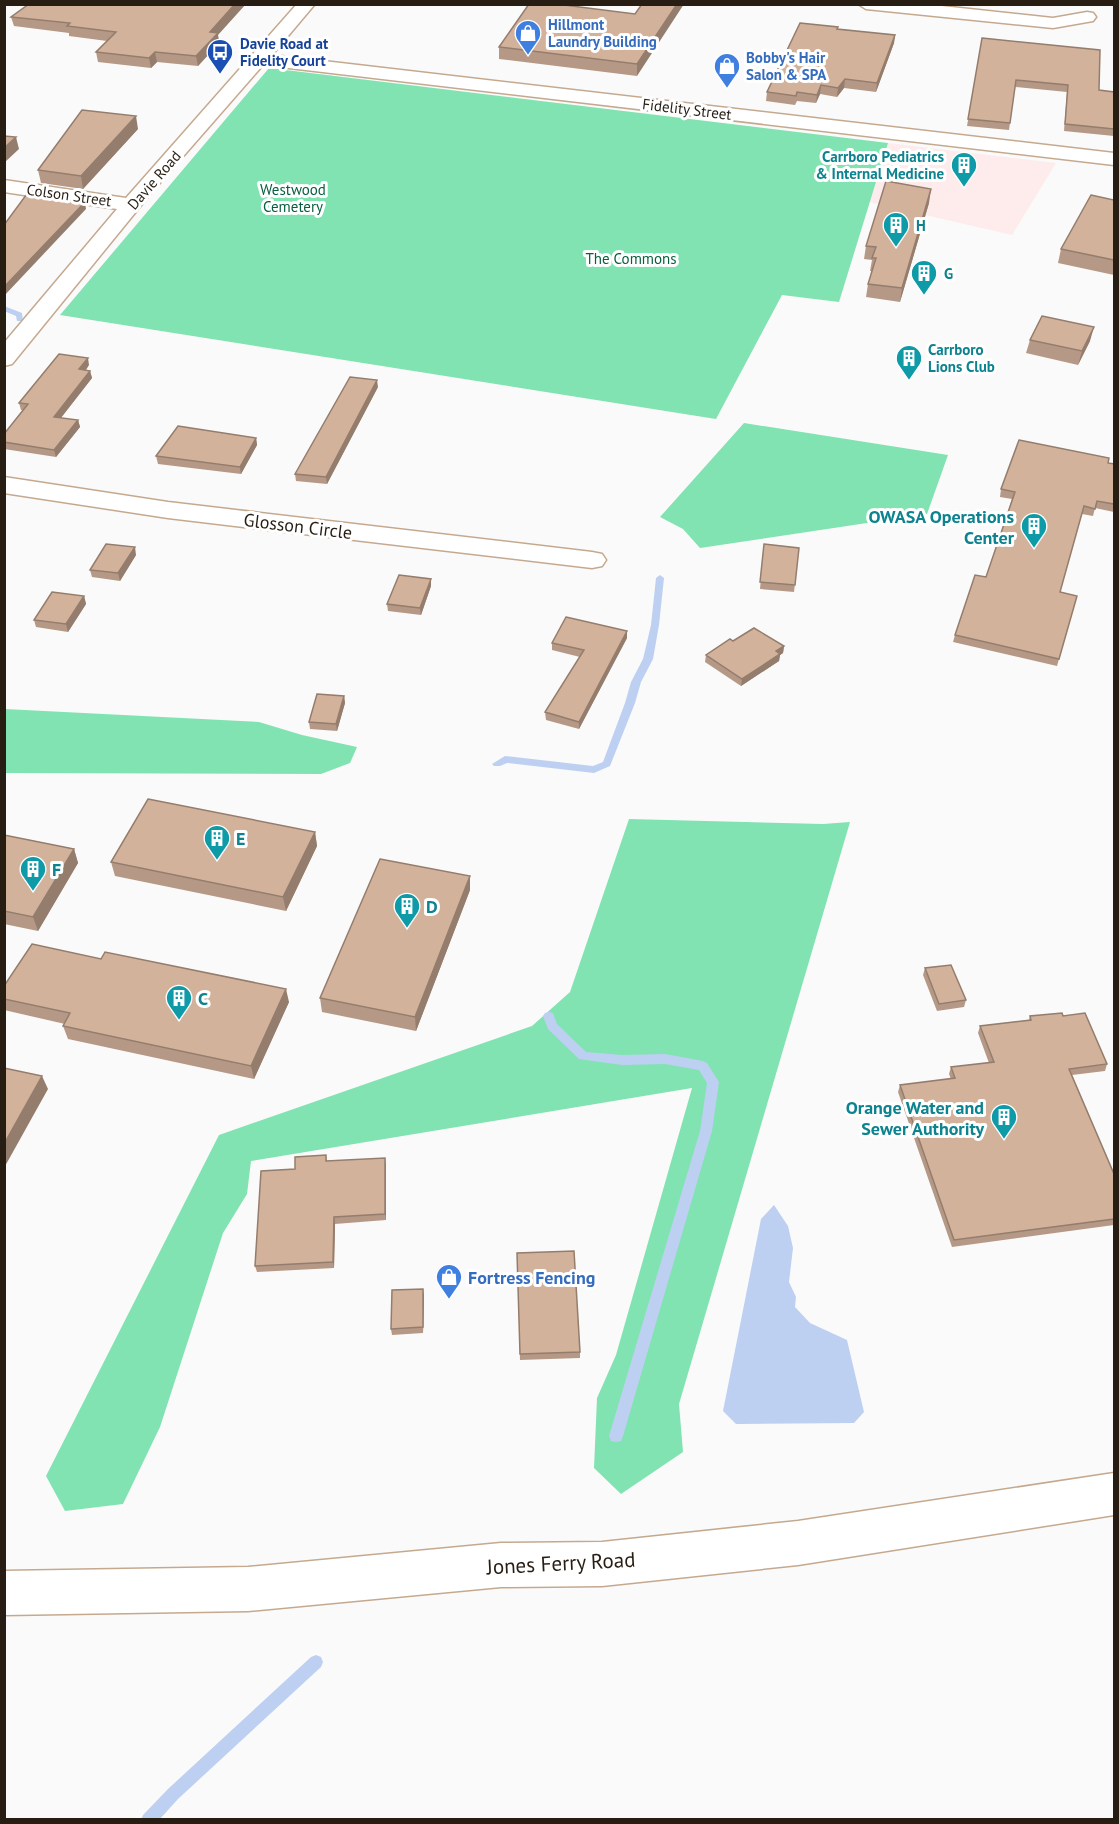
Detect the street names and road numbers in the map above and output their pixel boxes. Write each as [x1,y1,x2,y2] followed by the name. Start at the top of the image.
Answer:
[641,94,733,124] street label: Fidelity Street
[123,147,185,213] street label: Davie Road
[25,180,113,210] street label: Colson Street
[242,508,354,544] street label: Glosson Circle
[485,1546,636,1580] street label: Jones Ferry Road

